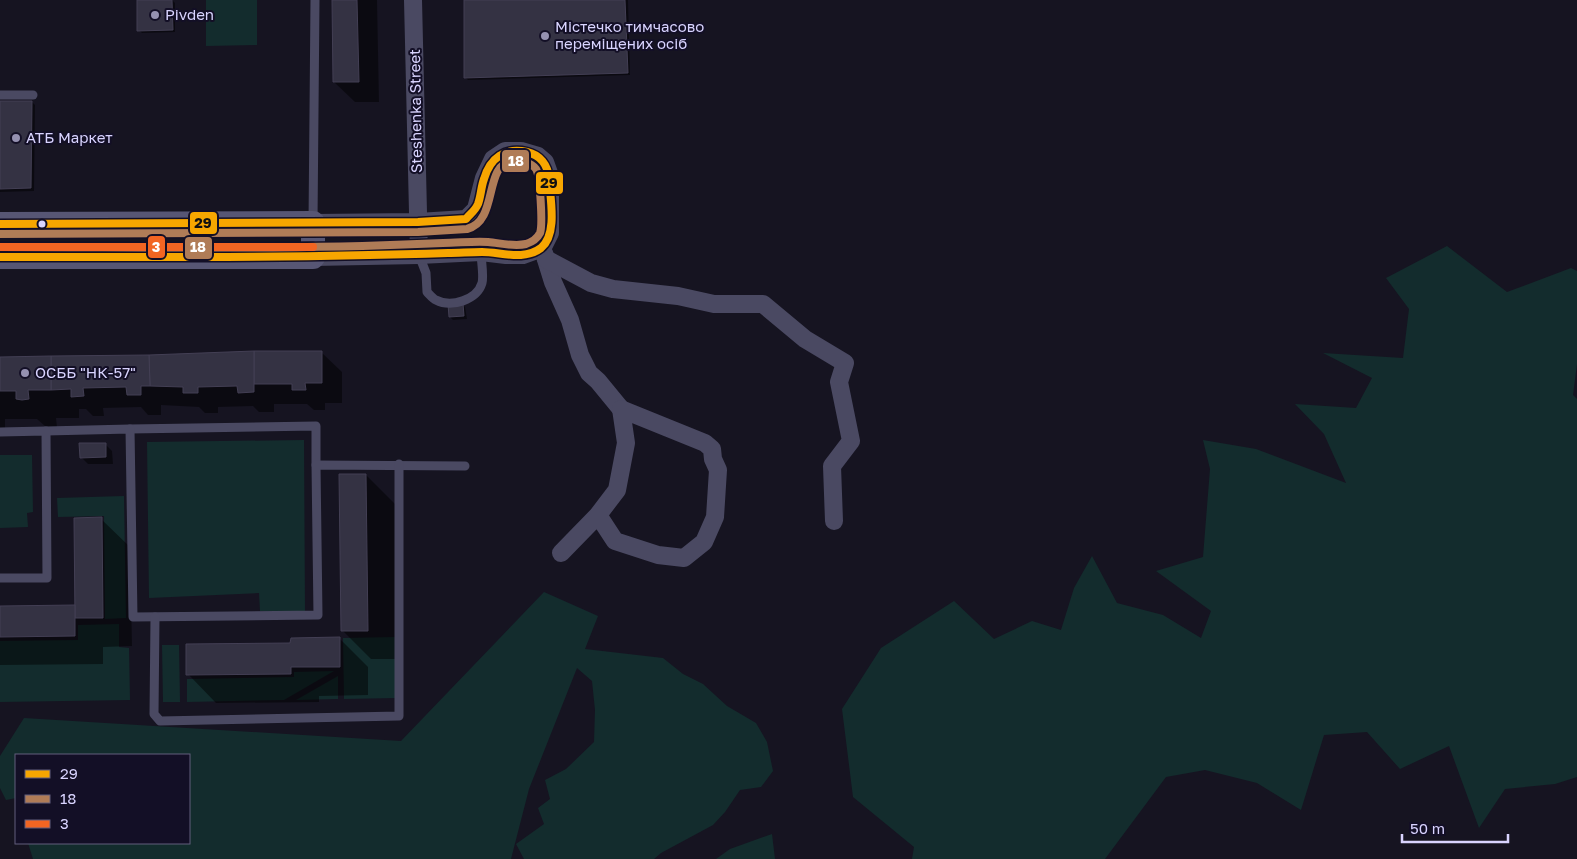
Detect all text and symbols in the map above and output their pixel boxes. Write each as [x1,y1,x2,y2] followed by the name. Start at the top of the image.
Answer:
[165,5,214,23] place label: Pivden
[149,9,161,21] marker: Pivden
[555,17,704,52] place label: Містечко тимчасово переміщених осіб
[539,30,551,42] marker: Містечко тимчасово переміщених осіб
[405,49,425,173] street label: Steshenka Street
[26,128,113,146] place label: АТБ Маркет
[10,132,22,144] marker: АТБ Маркет
[501,149,530,173] line badge: 18
[508,152,524,169] text: 18
[535,171,564,195] line badge: 29
[540,174,558,191] text: 29
[189,211,218,235] line badge: 29
[194,214,212,231] text: 29
[37,219,47,229] unlabelled marker
[147,235,166,259] line badge: 3
[184,236,213,260] line badge: 18
[152,238,160,255] text: 3
[190,238,206,255] text: 18
[35,363,136,381] place label: ОСББ "НК-57"
[19,367,31,379] marker: ОСББ "НК-57"
[15,754,190,844] legend
[60,764,78,782] text: 29
[60,789,76,807] text: 18
[1402,812,1508,844] scale bar
[60,814,69,832] text: 3
[1410,819,1445,837] text: 50 m

